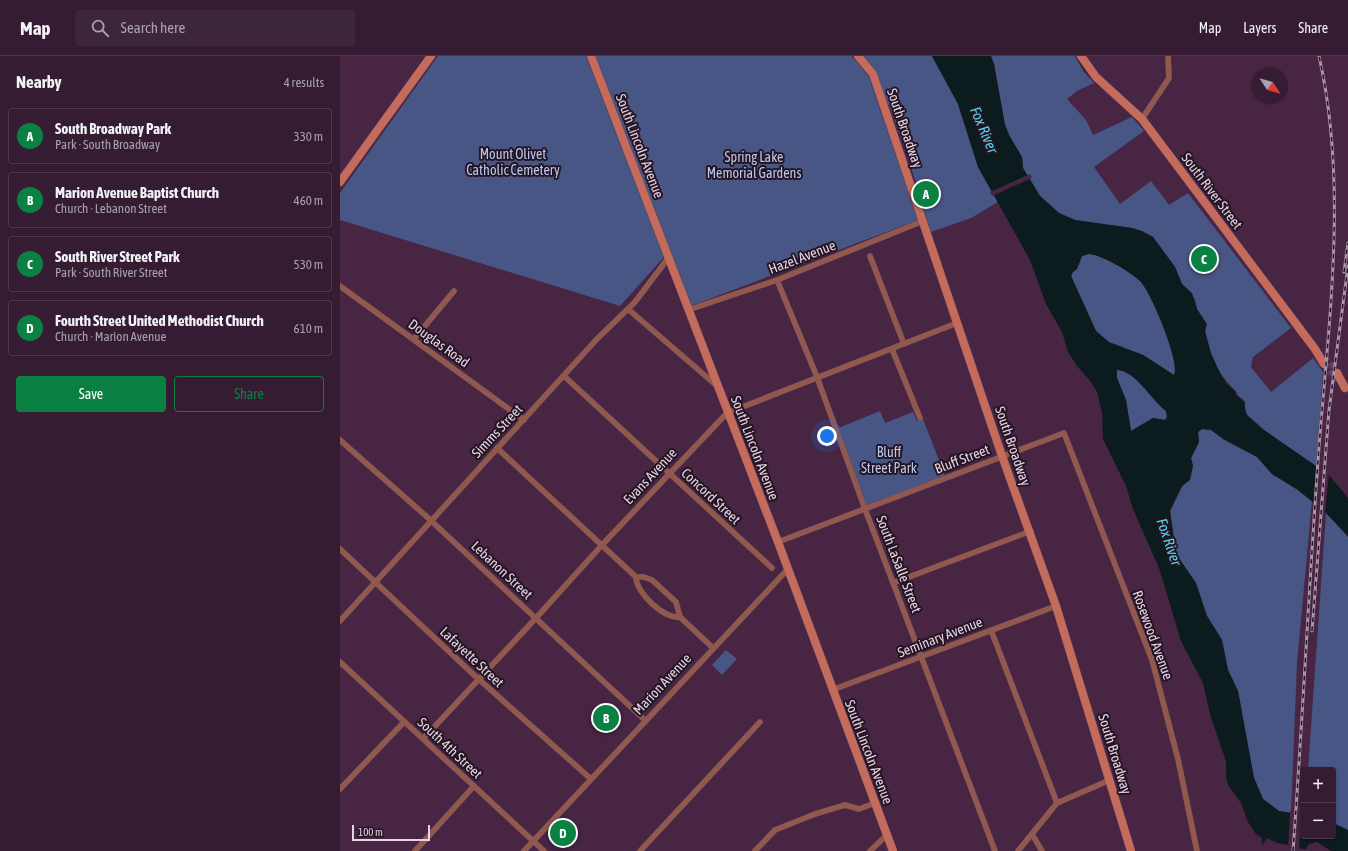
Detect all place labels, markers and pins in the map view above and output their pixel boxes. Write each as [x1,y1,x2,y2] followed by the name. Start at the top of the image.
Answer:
[913,179,939,209] pin: A
[1191,244,1217,274] pin: C
[593,703,619,733] pin: B
[550,818,576,848] pin: D

